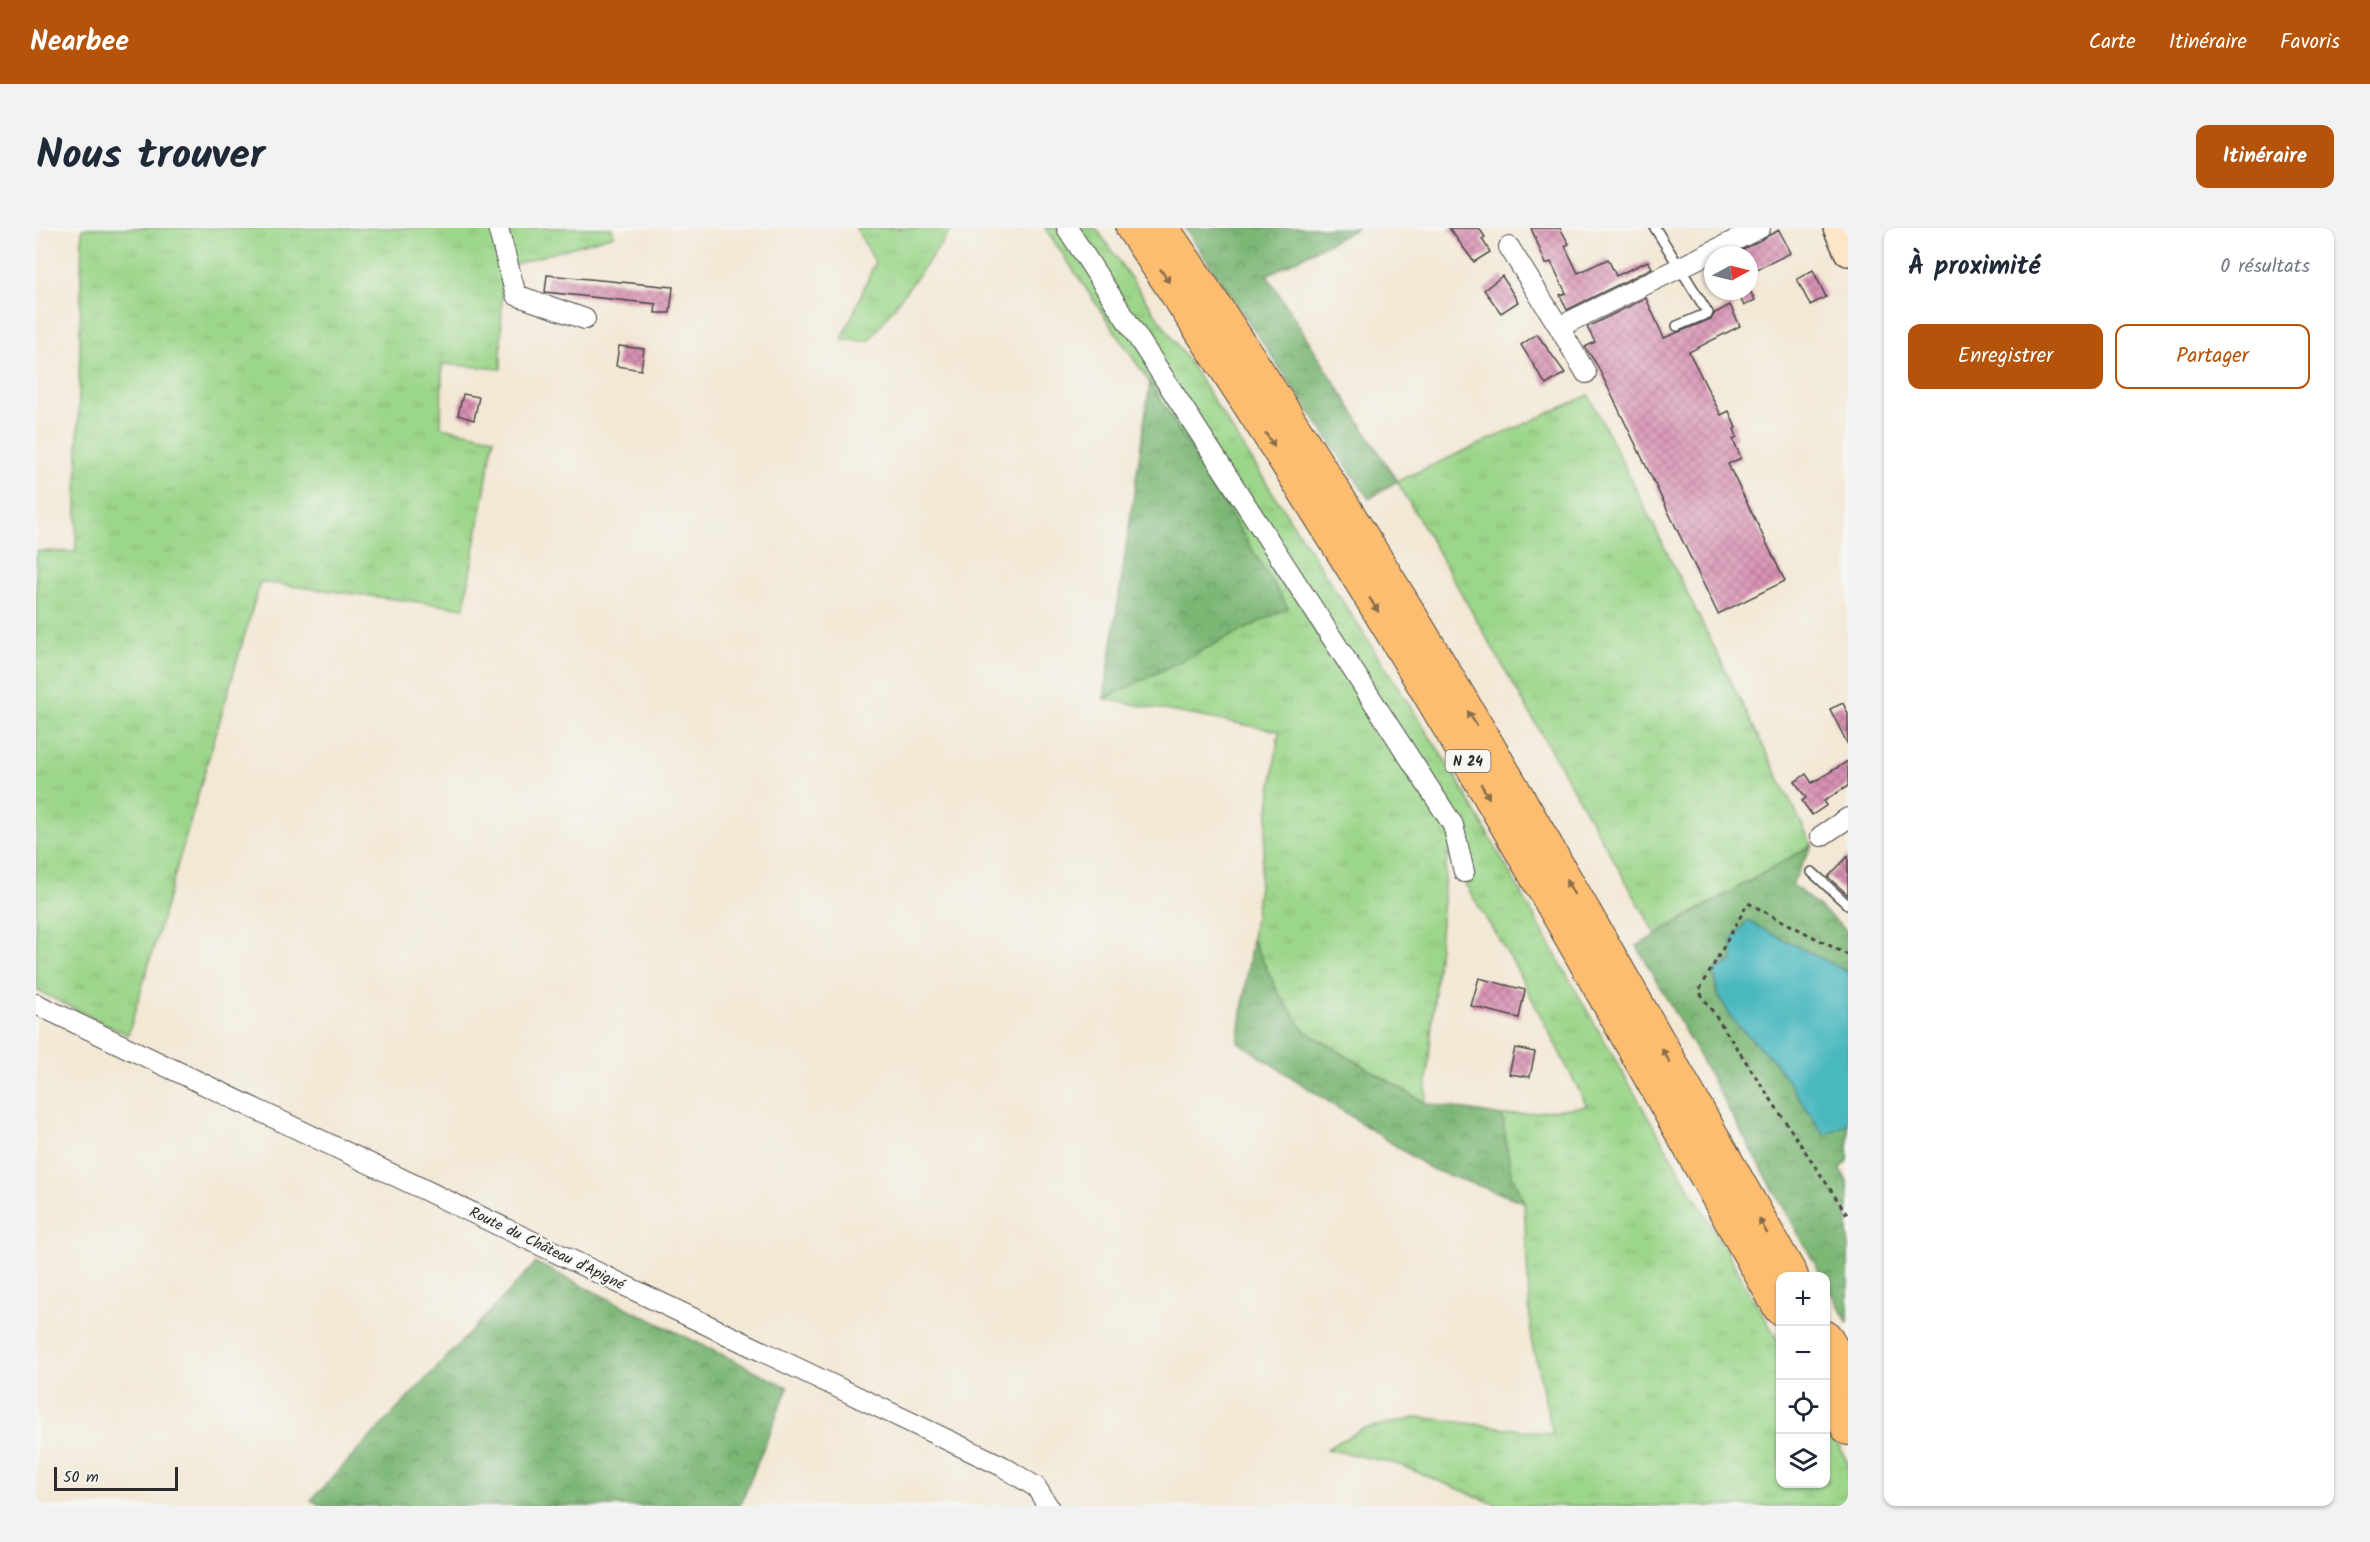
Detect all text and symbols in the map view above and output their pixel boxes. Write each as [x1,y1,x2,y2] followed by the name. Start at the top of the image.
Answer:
[30,20,129,65] text: Nearbee
[2089,26,2136,59] text: Carte
[2169,26,2247,59] text: Itinéraire
[2280,26,2340,59] text: Favoris
[36,123,265,190] text: Nous trouver
[2196,125,2334,188] button: Itinéraire
[1704,246,1758,300] north arrow
[1908,246,2040,288] text: À proximité
[2220,251,2310,283] text: 0 résultats
[1159,268,1170,285] one-way arrow
[1908,324,2103,389] button: Enregistrer
[2115,324,2310,389] button: Partager
[1265,432,1276,448] one-way arrow
[1369,597,1380,613] one-way arrow
[1466,710,1477,726] one-way arrow
[1446,750,1490,772] road number: N 24
[1480,783,1490,800] one-way arrow
[1564,879,1575,895] one-way arrow
[1661,1048,1672,1064] one-way arrow
[465,1201,630,1298] street label: Route du Château d'Apigné
[1758,1217,1768,1234] one-way arrow
[1776,1272,1830,1488] map controls
[1776,1272,1830,1326] button: +
[1776,1326,1830,1380] button: −
[1776,1380,1830,1434] button: locate
[1776,1434,1830,1488] button: layers
[54,1464,178,1492] scale bar
[63,1465,99,1490] text: 50 m

